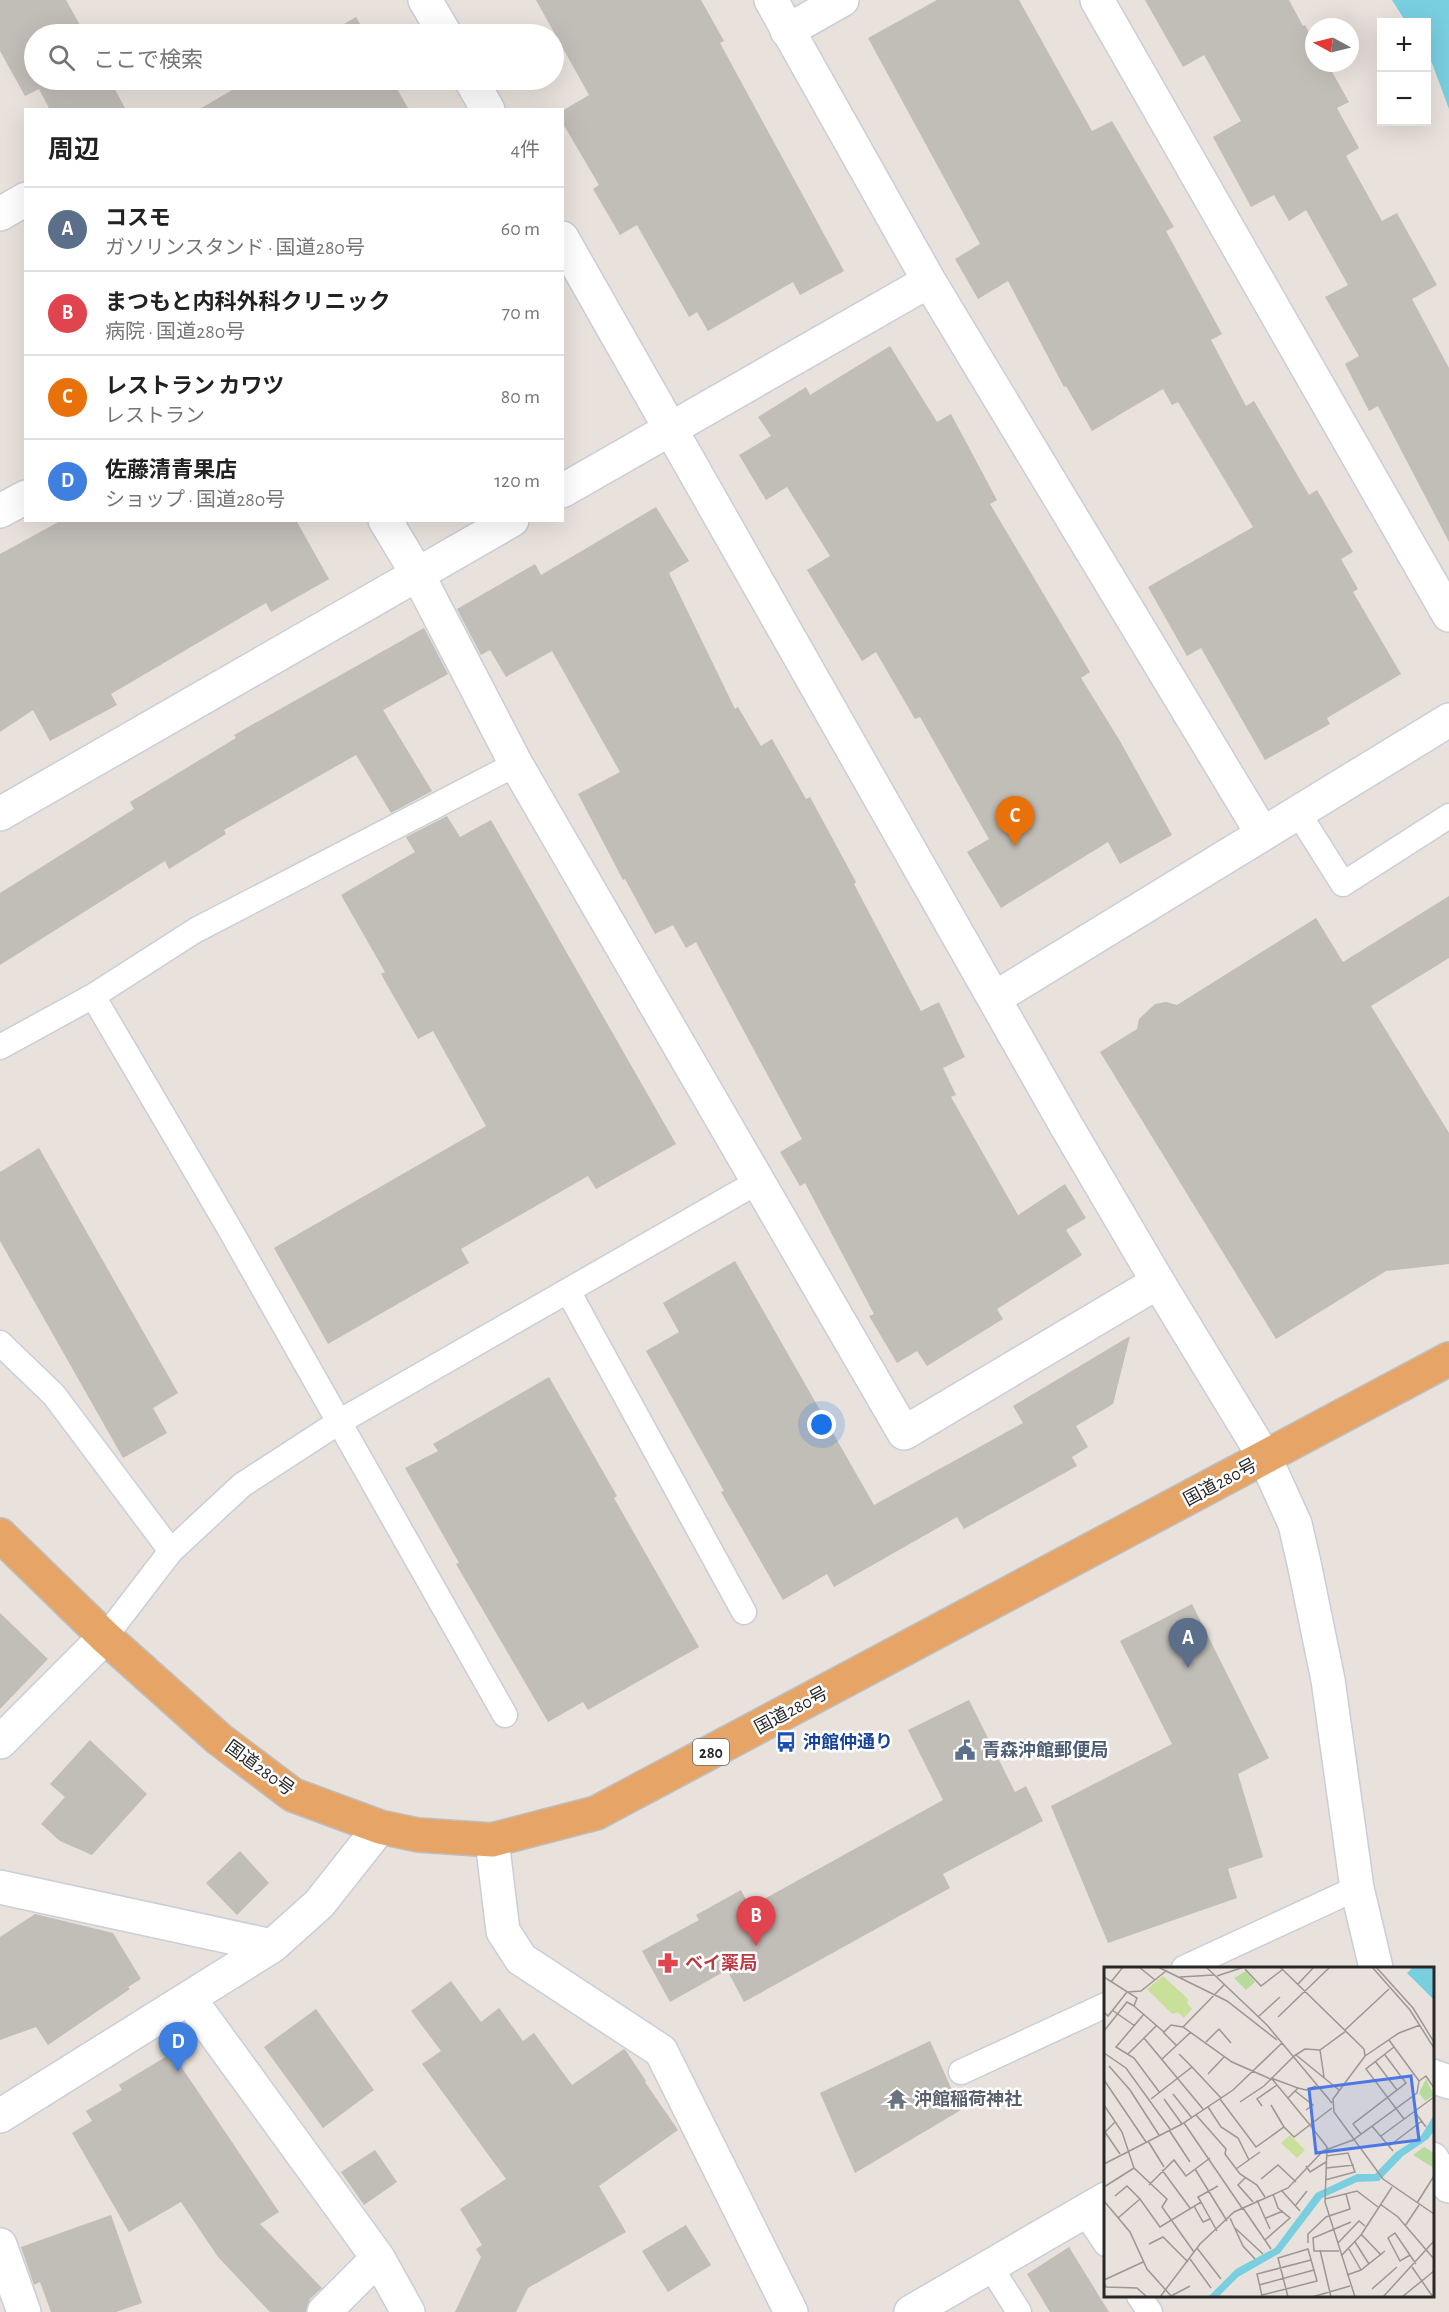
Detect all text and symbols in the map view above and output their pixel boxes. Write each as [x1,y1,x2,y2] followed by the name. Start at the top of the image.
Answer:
[1305,18,1359,72] north arrow
[1377,18,1431,126] map controls
[1377,18,1431,72] button: +
[24,24,564,90] search box
[45,41,78,74] icon: search
[93,49,203,71] text: ここで検索
[1377,72,1431,126] button: −
[48,137,100,163] text: 周辺
[510,140,540,160] text: 4件
[105,207,171,229] text: コスモ
[62,219,74,239] text: A
[501,219,540,239] text: 60 m
[105,238,365,258] text: ガソリンスタンド · 国道280号
[105,291,391,313] text: まつもと内科外科クリニック
[62,303,73,323] text: B
[502,303,540,323] text: 70 m
[105,322,245,342] text: 病院 · 国道280号
[105,375,284,397] text: レストラン カワツ
[62,387,73,407] text: C
[501,387,540,407] text: 80 m
[105,406,205,426] text: レストラン
[105,459,237,481] text: 佐藤清青果店
[61,471,74,491] text: D
[494,471,540,491] text: 120 m
[105,490,285,510] text: ショップ · 国道280号
[996,796,1034,846] pin: C
[807,1410,836,1439] your location
[1180,1454,1260,1510] street label: 国道280号
[1168,1618,1208,1668] pin: A
[751,1682,831,1738] street label: 国道280号
[774,1730,798,1754] bus stop icon: 沖館仲通り
[803,1732,893,1752] place label: 沖館仲通り
[222,1736,298,1800] street label: 国道280号
[953,1738,977,1762] public building icon: 青森沖館郵便局
[693,1739,729,1765] road number: 280
[982,1740,1108,1760] place label: 青森沖館郵便局
[736,1896,776,1946] pin: B
[656,1951,680,1975] pharmacy icon: ベイ薬局
[685,1954,757,1973] place label: ベイ薬局
[1104,1967,1434,2297] inset map
[158,2022,198,2072] pin: D
[885,2087,909,2111] temple icon: 沖館稲荷神社
[914,2089,1022,2109] place label: 沖館稲荷神社

